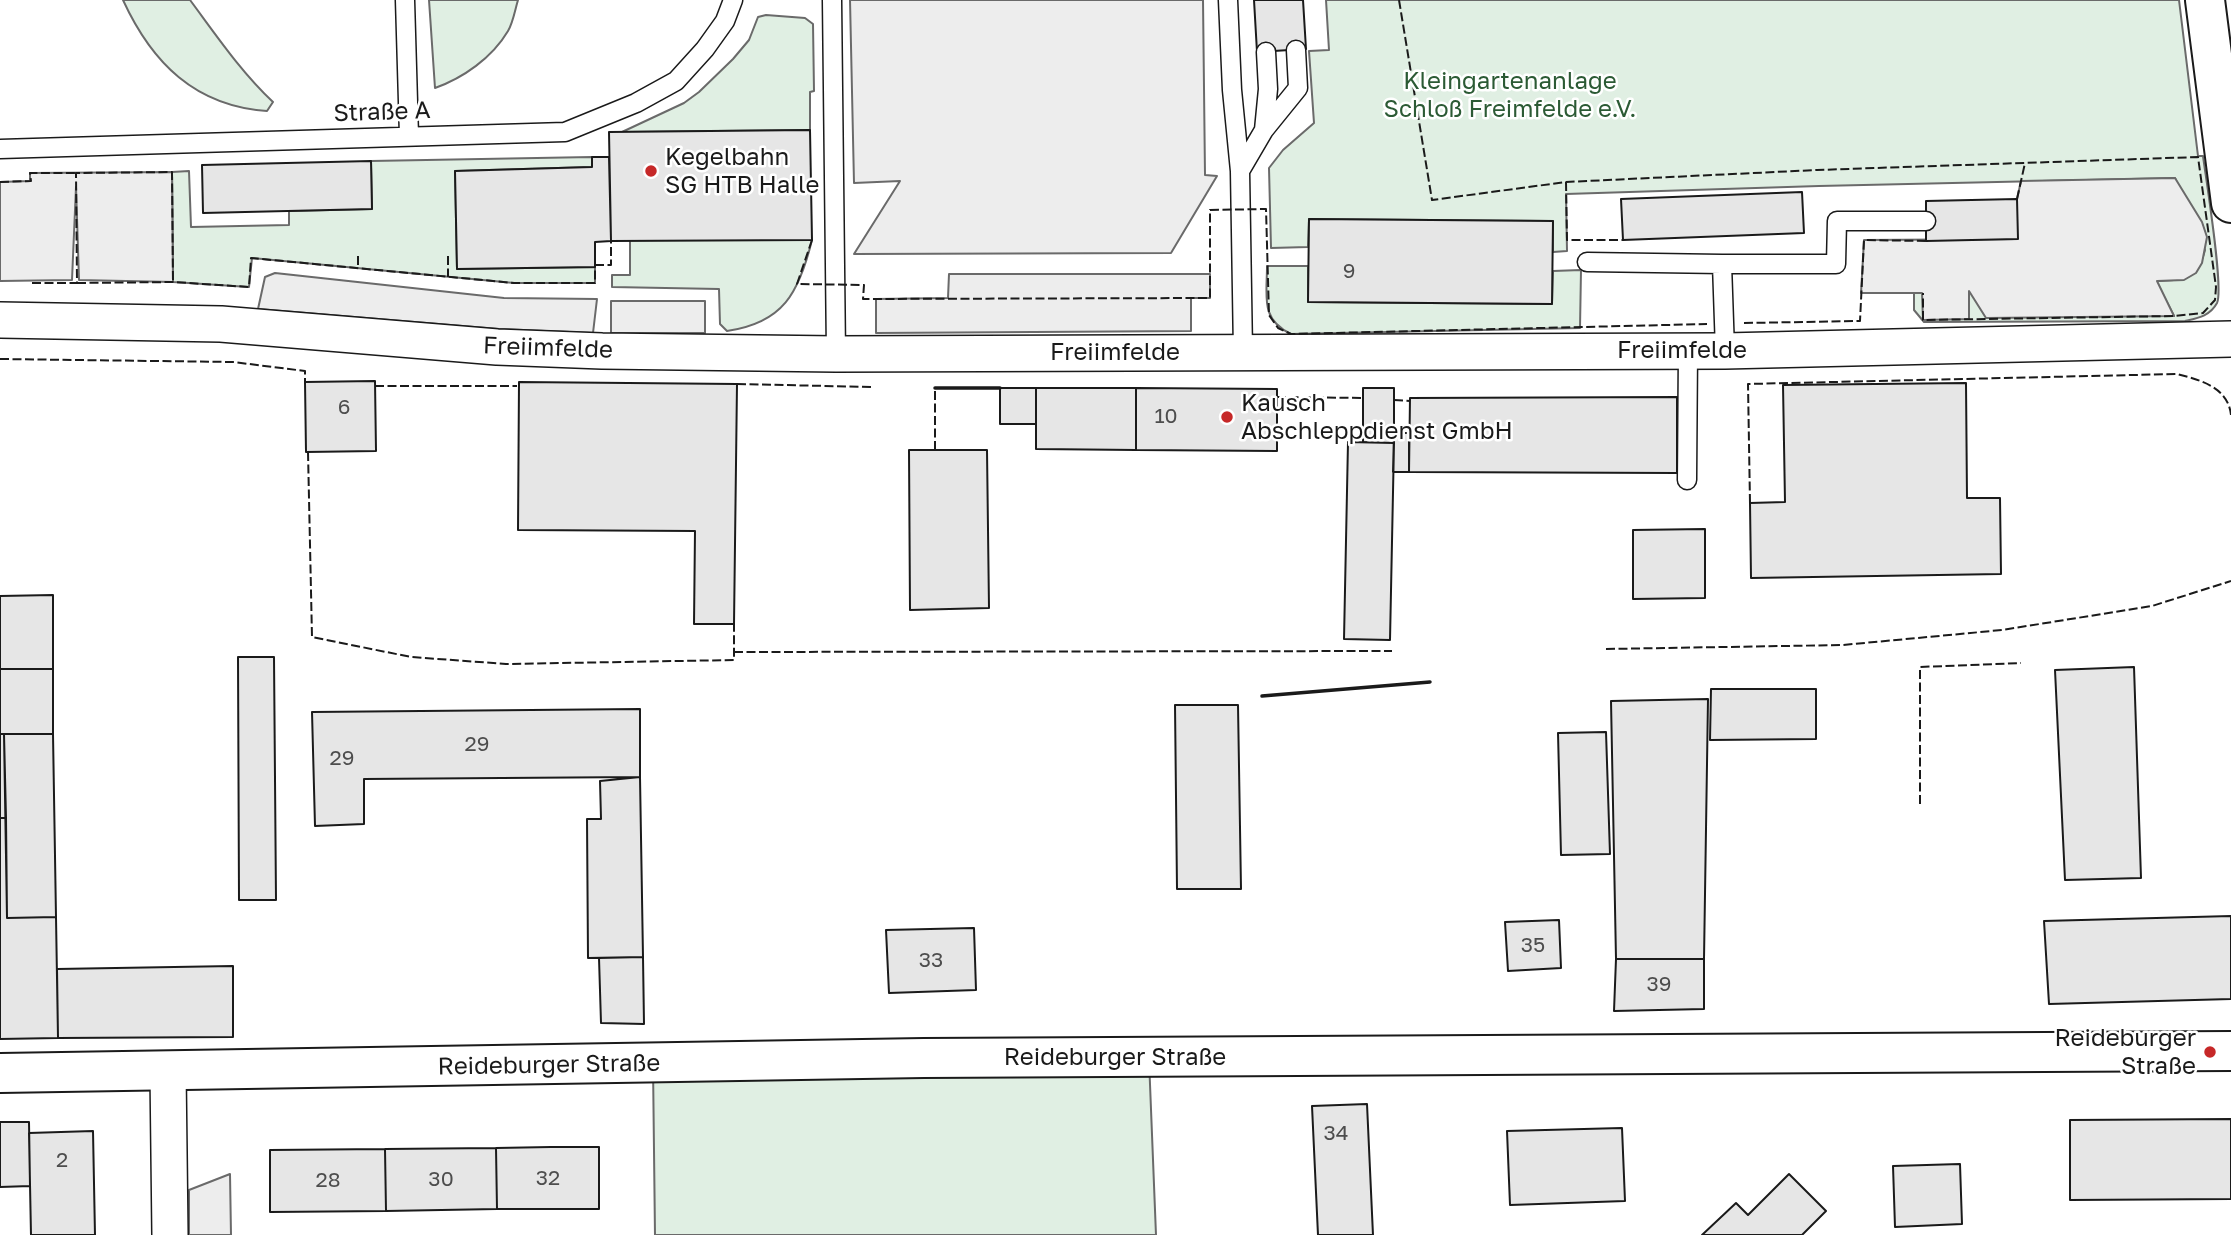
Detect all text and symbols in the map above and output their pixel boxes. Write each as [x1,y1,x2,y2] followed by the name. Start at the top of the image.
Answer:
[1384,67,1636,123] park label: Kleingartenanlage Schloß Freimfelde e.V.
[333,96,431,128] street label: Straße A
[665,143,819,199] place label: Kegelbahn SG HTB Halle
[643,163,659,179] marker: Kegelbahn SG HTB Halle
[1343,258,1355,284] house number: 9
[483,331,613,365] street label: Freiimfelde
[1617,336,1747,364] street label: Freiimfelde
[1050,338,1180,366] street label: Freiimfelde
[1241,389,1513,445] place label: Kausch Abschleppdienst GmbH
[338,394,350,420] house number: 6
[1154,403,1178,429] house number: 10
[1219,409,1235,425] marker: Kausch Abschleppdienst GmbH
[465,731,489,757] house number: 29
[330,745,354,771] house number: 29
[1521,932,1545,958] house number: 35
[919,947,943,973] house number: 33
[1647,971,1671,997] house number: 39
[2054,1024,2196,1080] place label: Reideburger Straße
[1004,1043,1226,1071] street label: Reideburger Straße
[2202,1044,2218,1060] marker: Reideburger Straße
[437,1049,661,1081] street label: Reideburger Straße
[1323,1120,1349,1146] house number: 34
[56,1147,68,1173] house number: 2
[536,1165,560,1191] house number: 32
[428,1166,454,1192] house number: 30
[316,1167,340,1193] house number: 28

